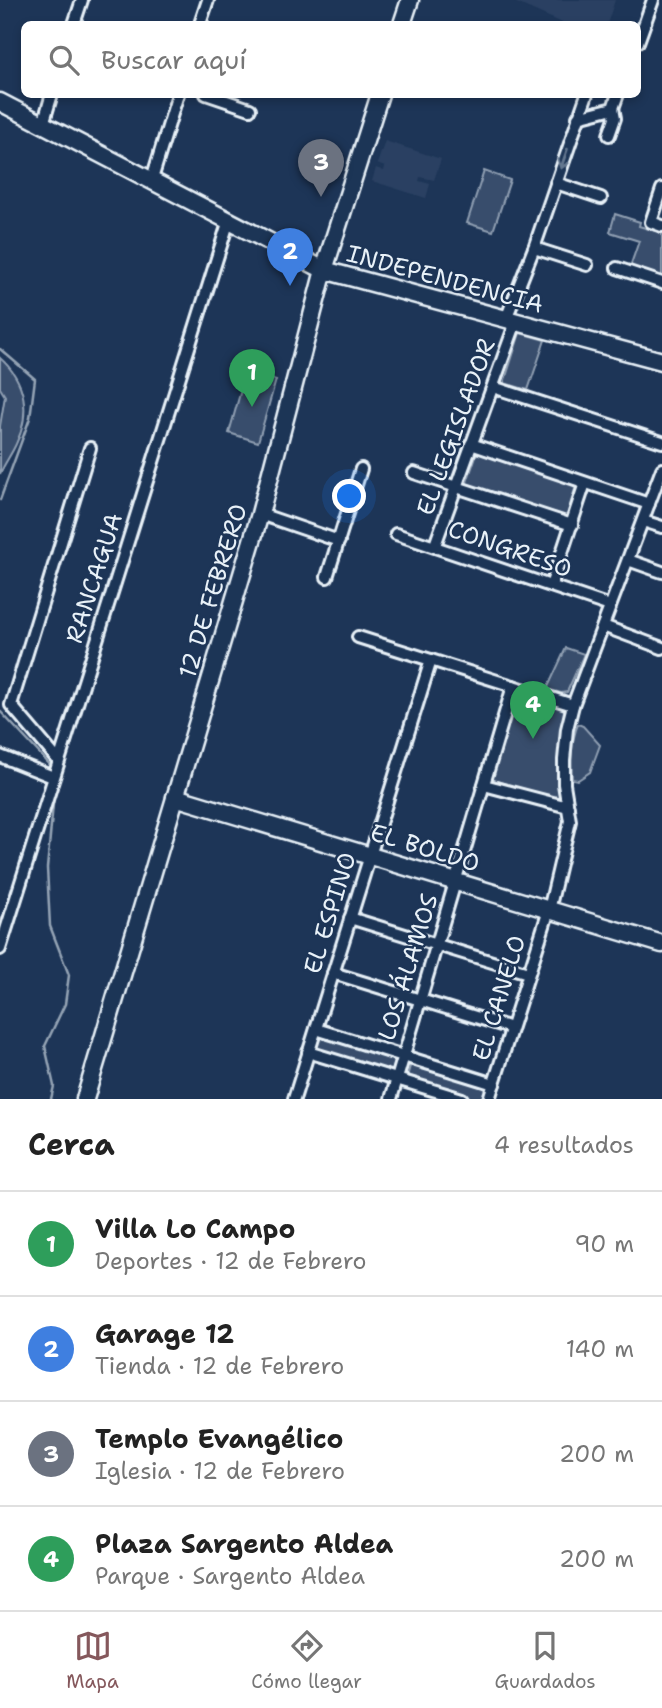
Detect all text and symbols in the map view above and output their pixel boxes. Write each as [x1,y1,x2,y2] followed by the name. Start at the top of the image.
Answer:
[21,21,641,98] search box
[45,41,83,79] icon: search
[101,42,247,77] text: Buscar aquí
[298,139,344,197] pin: 3
[557,147,569,169] one-way arrow
[267,228,313,286] pin: 2
[343,237,547,321] street label: INDEPENDENCIA
[409,334,503,520] street label: EL LEGISLADOR
[229,349,275,407] pin: 1
[332,479,366,513] your location
[171,500,255,682] street label: 12 DE FEBRERO
[58,509,130,647] street label: RANCAGUA
[444,513,576,585] street label: CONGRESO
[510,681,556,739] pin: 4
[366,816,484,880] street label: EL BOLDO
[296,848,364,978] street label: EL ESPINO
[371,890,445,1044] street label: LOS ÁLAMOS
[465,931,533,1065] street label: EL CANELO
[28,1124,115,1165] text: Cerca
[494,1130,634,1160] text: 4 resultados
[95,1211,295,1246] text: Villa Lo Campo
[46,1229,56,1259] text: 1
[574,1229,634,1259] text: 90 m
[95,1246,366,1276] text: Deportes · 12 de Febrero
[95,1316,234,1351] text: Garage 12
[43,1334,59,1364] text: 2
[566,1334,634,1364] text: 140 m
[95,1351,344,1381] text: Tienda · 12 de Febrero
[95,1421,343,1456] text: Templo Evangélico
[43,1439,59,1469] text: 3
[559,1439,634,1469] text: 200 m
[95,1456,345,1486] text: Iglesia · 12 de Febrero
[95,1526,393,1561] text: Plaza Sargento Aldea
[43,1544,59,1574] text: 4
[559,1544,634,1574] text: 200 m
[95,1561,365,1591] text: Parque · Sargento Aldea
[66,1627,119,1694] tab: Mapa
[251,1627,362,1694] tab: Cómo llegar
[495,1627,596,1694] tab: Guardados

